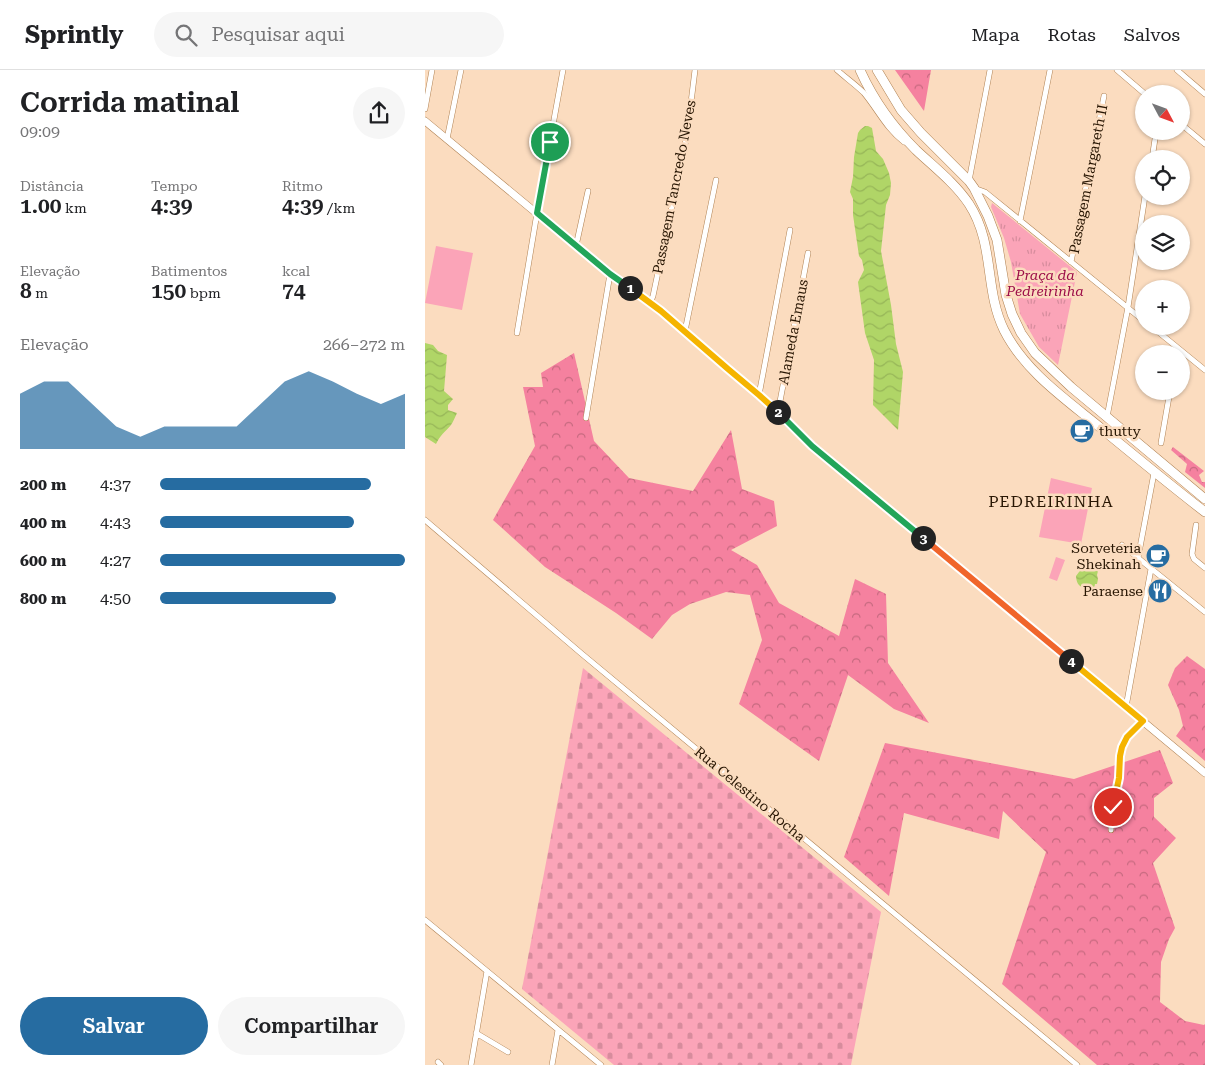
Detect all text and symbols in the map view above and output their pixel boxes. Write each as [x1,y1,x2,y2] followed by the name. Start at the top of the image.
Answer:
[154,12,504,57] search box
[25,21,124,49] text: Sprintly
[172,21,200,49] icon: search
[212,23,345,46] text: Pesquisar aqui
[971,24,1019,45] text: Mapa
[1047,24,1096,45] text: Rotas
[1124,24,1180,45] text: Salvos
[1135,85,1190,140] north arrow
[1135,85,1190,400] map controls
[20,86,239,119] text: Corrida matinal
[353,87,405,139] button: share
[649,98,699,275] street label: Passagem Tancredo Neves
[1066,103,1110,255] street label: Passagem Margareth II
[529,121,571,163] pin
[20,122,60,141] text: 09:09
[536,128,564,156] icon: arrive
[1135,150,1190,205] button: locate
[20,178,84,194] text: Distância
[151,178,198,194] text: Tempo
[282,178,323,194] text: Ritmo
[20,194,61,218] text: 1.00
[151,194,192,218] text: 4:39
[282,194,323,218] text: 4:39
[61,200,87,216] text: km
[323,200,355,216] text: /km
[1135,215,1190,270] button: layers
[20,263,80,279] text: Elevação
[151,263,227,279] text: Batimentos
[282,263,310,279] text: kcal
[1005,267,1084,299] park label: Praça da Pedreirinha
[617,276,643,300] pin: 1
[775,278,811,386] street label: Alameda Emaus
[20,279,32,303] text: 8
[151,279,186,303] text: 150
[282,279,306,303] text: 74
[627,280,634,296] text: 1
[1135,280,1190,335] button: +
[32,285,48,301] text: m
[186,285,221,301] text: bpm
[20,335,89,354] text: Elevação
[323,335,405,354] text: 266–272 m
[1135,345,1190,400] button: −
[765,400,791,424] pin: 2
[775,404,782,420] text: 2
[1069,418,1095,444] cafe icon: thutty
[1099,423,1142,439] place label: thutty
[20,475,66,494] text: 200 m
[100,475,131,494] text: 4:37
[988,492,1114,511] district label: PEDREIRINHA
[20,513,66,532] text: 400 m
[100,513,131,532] text: 4:43
[911,526,935,550] pin: 3
[920,530,927,546] text: 3
[1071,540,1141,572] place label: Sorveteria Shekinah
[1145,543,1171,569] cafe icon: Sorveteria Shekinah
[20,551,66,570] text: 600 m
[100,551,131,570] text: 4:27
[1147,578,1173,604] restaurant icon: Paraense
[1083,583,1143,599] place label: Paraense
[20,589,66,608] text: 800 m
[100,589,131,608] text: 4:50
[1059,648,1083,674] pin: 4
[1068,653,1075,669] text: 4
[692,743,809,845] street label: Rua Celestino Rocha
[1092,786,1134,828] pin
[1099,793,1127,821] icon: check
[20,997,208,1055] button: Salvar
[218,997,405,1055] button: Compartilhar

